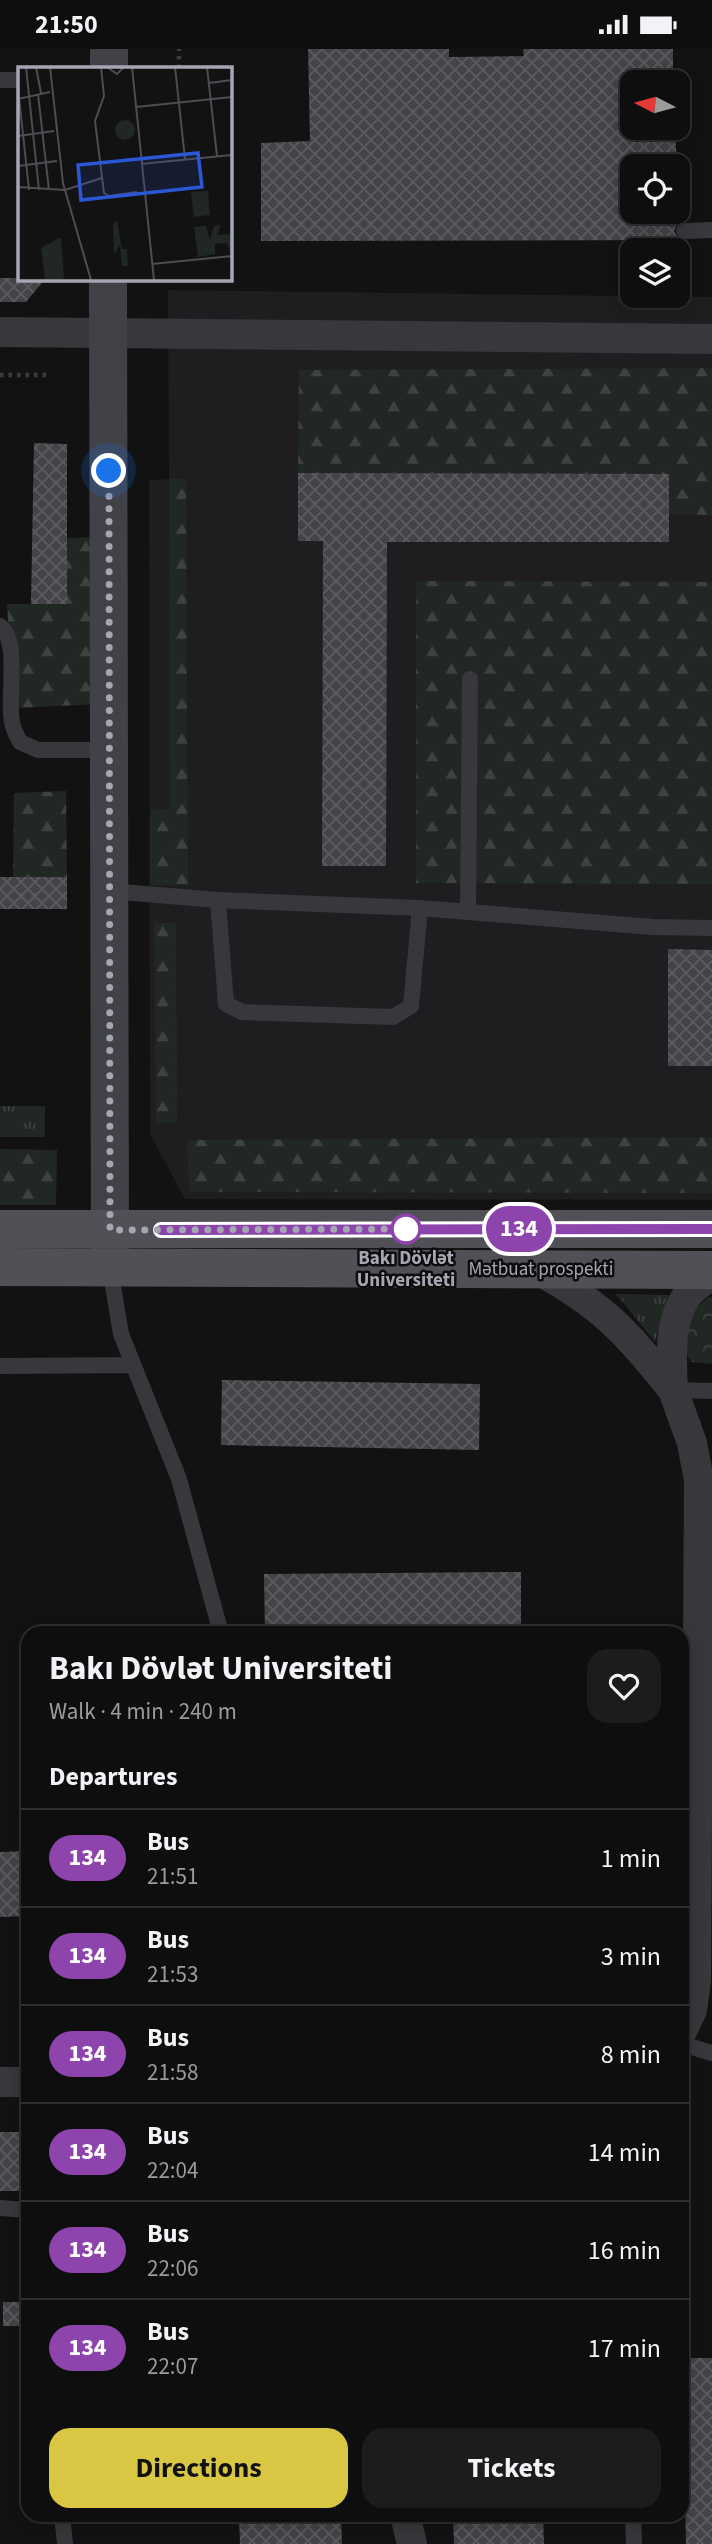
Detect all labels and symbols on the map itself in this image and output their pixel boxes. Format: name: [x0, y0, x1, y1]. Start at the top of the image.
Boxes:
inset map: [18, 67, 231, 280]
north arrow: [620, 70, 690, 140]
your location: [91, 453, 126, 488]
line badge: 134: [479, 1206, 559, 1252]
marker: Bakı Dövlət Universiteti: [391, 1214, 421, 1244]
place label: Bakı Dövlət Universiteti: [357, 1245, 455, 1294]
street label: Mətbuat prospekti: [469, 1256, 613, 1283]

